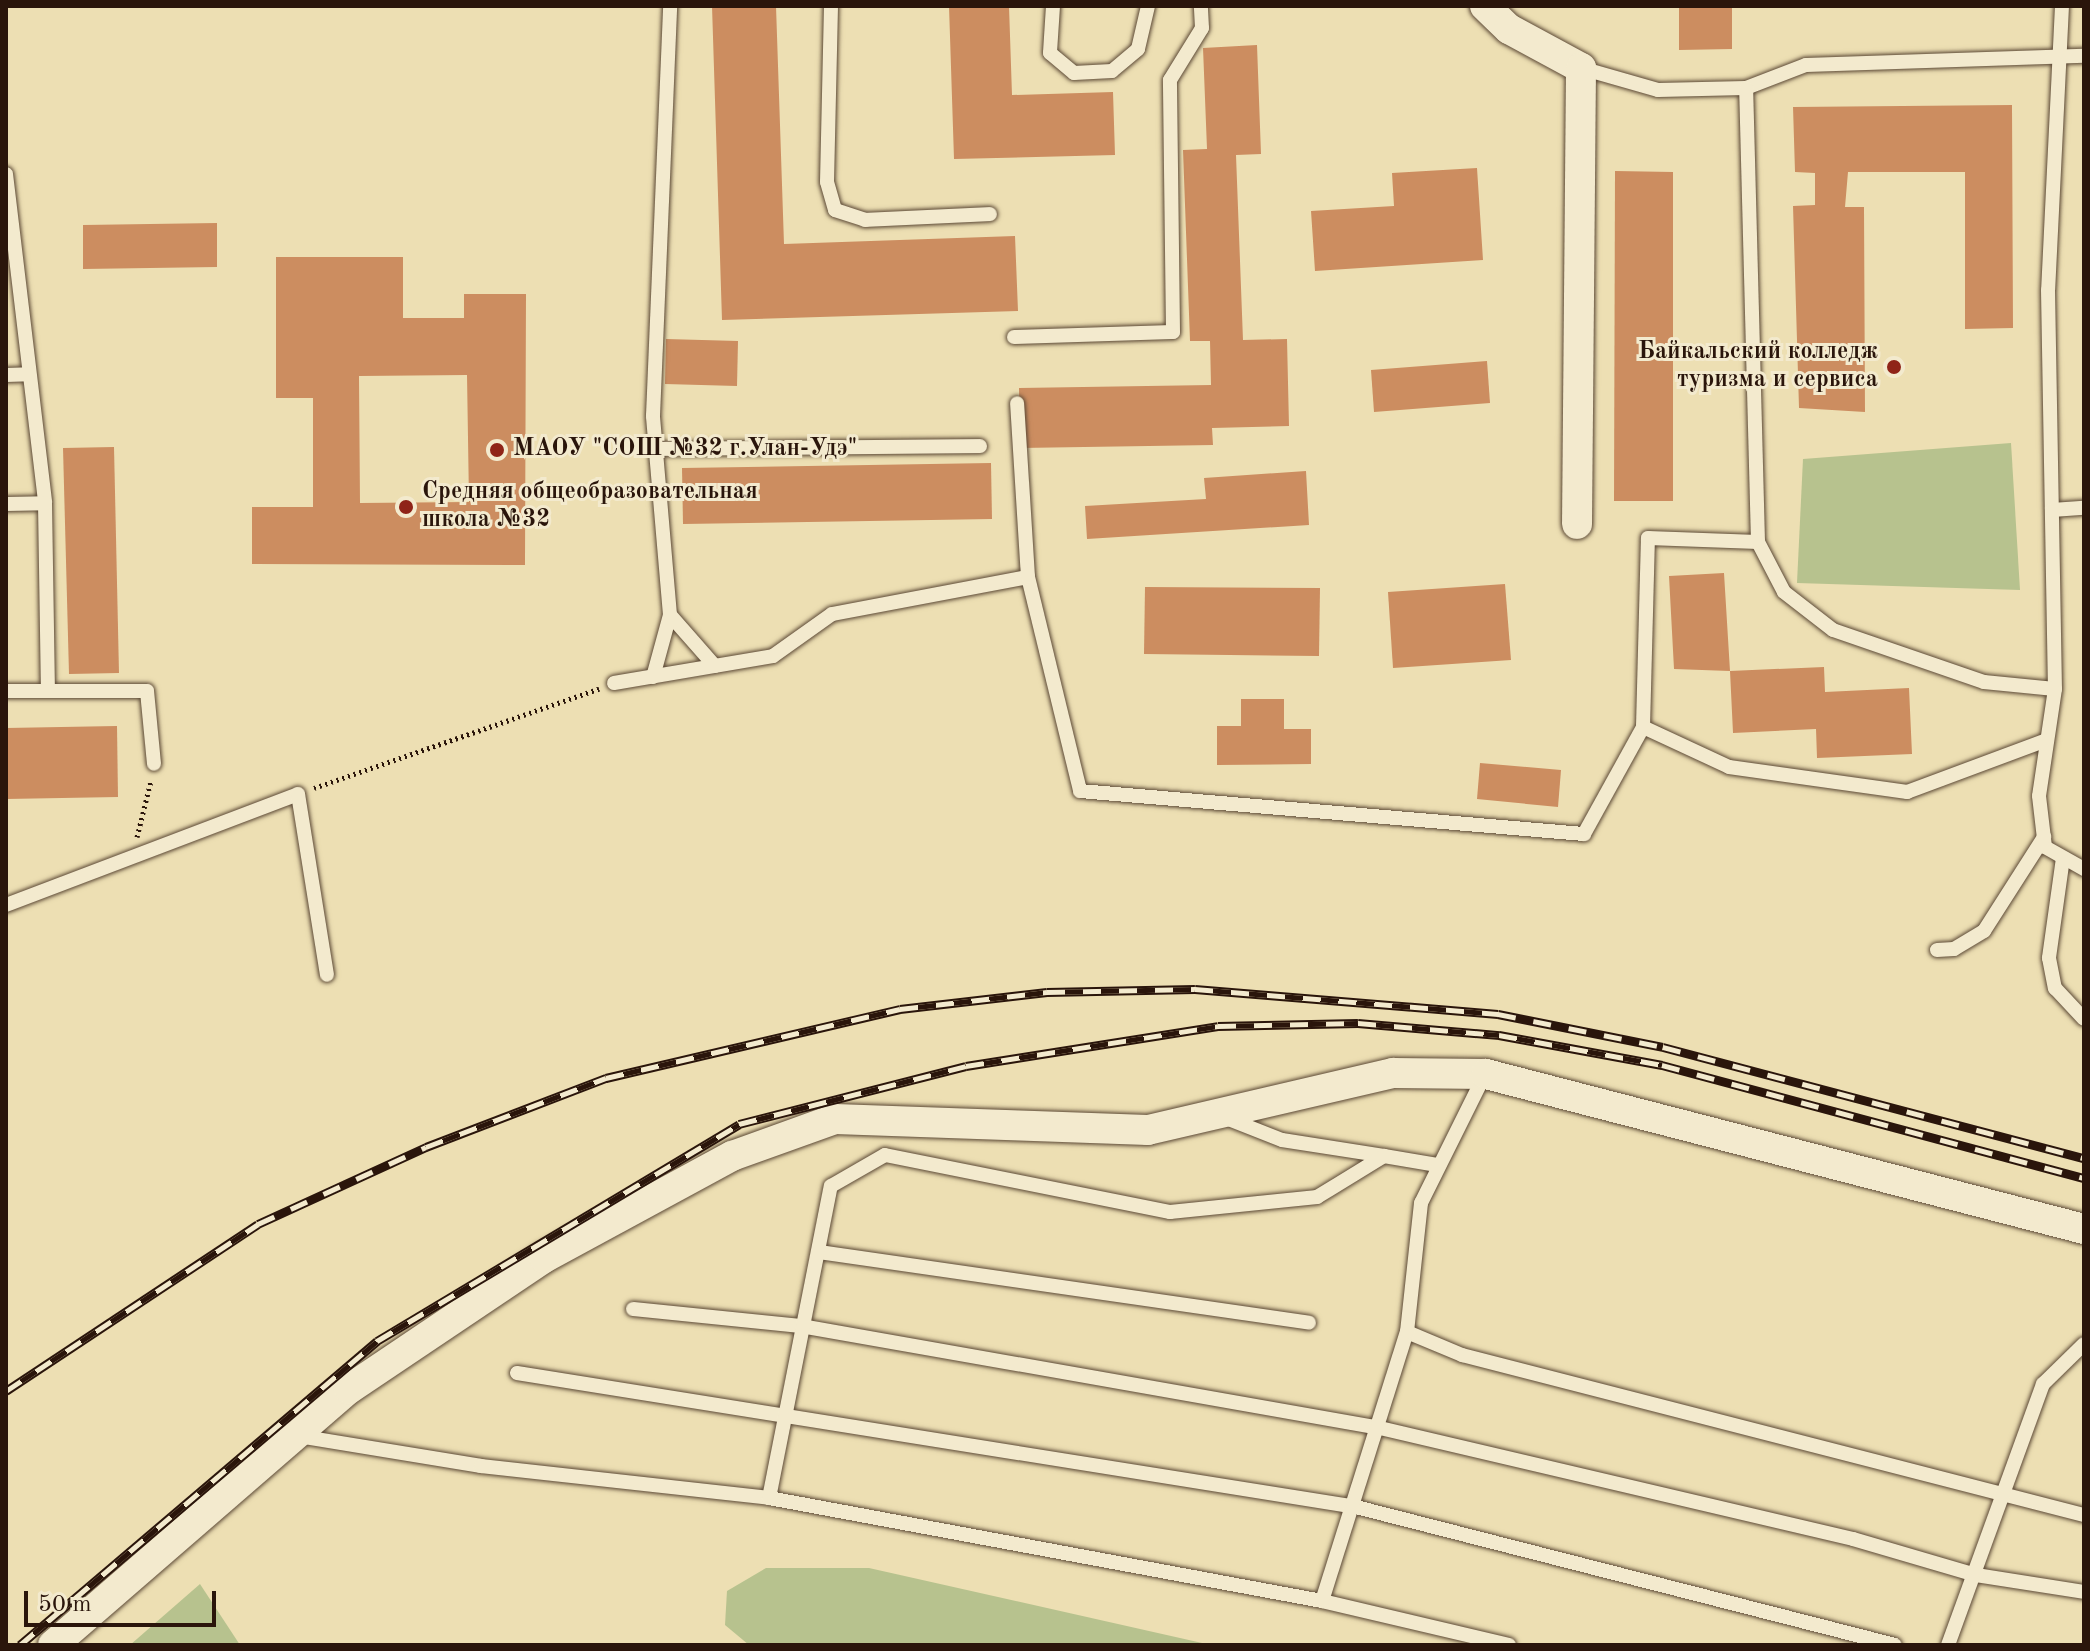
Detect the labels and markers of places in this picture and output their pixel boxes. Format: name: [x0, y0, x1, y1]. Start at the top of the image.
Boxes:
place label: Байкальский колледж туризма и сервиса: [1638, 339, 1878, 395]
marker: Байкальский колледж туризма и сервиса: [1885, 358, 1903, 376]
place label: МАОУ "СОШ №32 г.Улан-Удэ": [513, 436, 857, 464]
marker: МАОУ "СОШ №32 г.Улан-Удэ": [488, 441, 506, 459]
place label: Средняя общеобразовательная школа №32: [422, 479, 758, 535]
marker: Средняя общеобразовательная школа №32: [397, 498, 415, 516]

